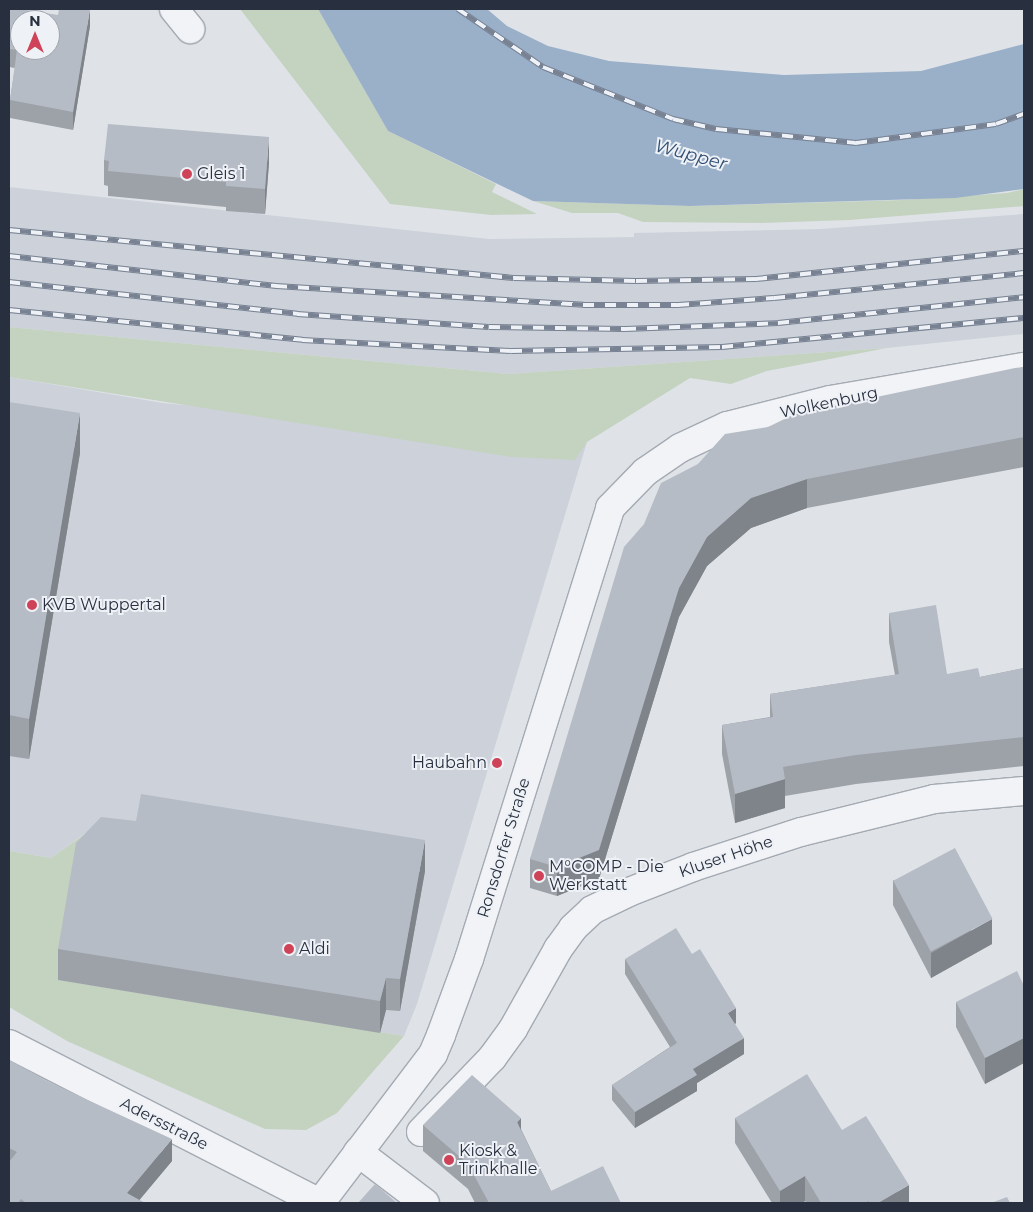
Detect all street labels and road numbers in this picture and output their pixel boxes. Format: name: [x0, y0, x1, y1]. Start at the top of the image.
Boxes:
street label: Wolkenburg: [778, 383, 880, 423]
street label: Ronsdorfer Straße: [474, 776, 534, 920]
street label: Kluser Höhe: [677, 832, 775, 882]
street label: Adersstraße: [117, 1094, 211, 1154]

